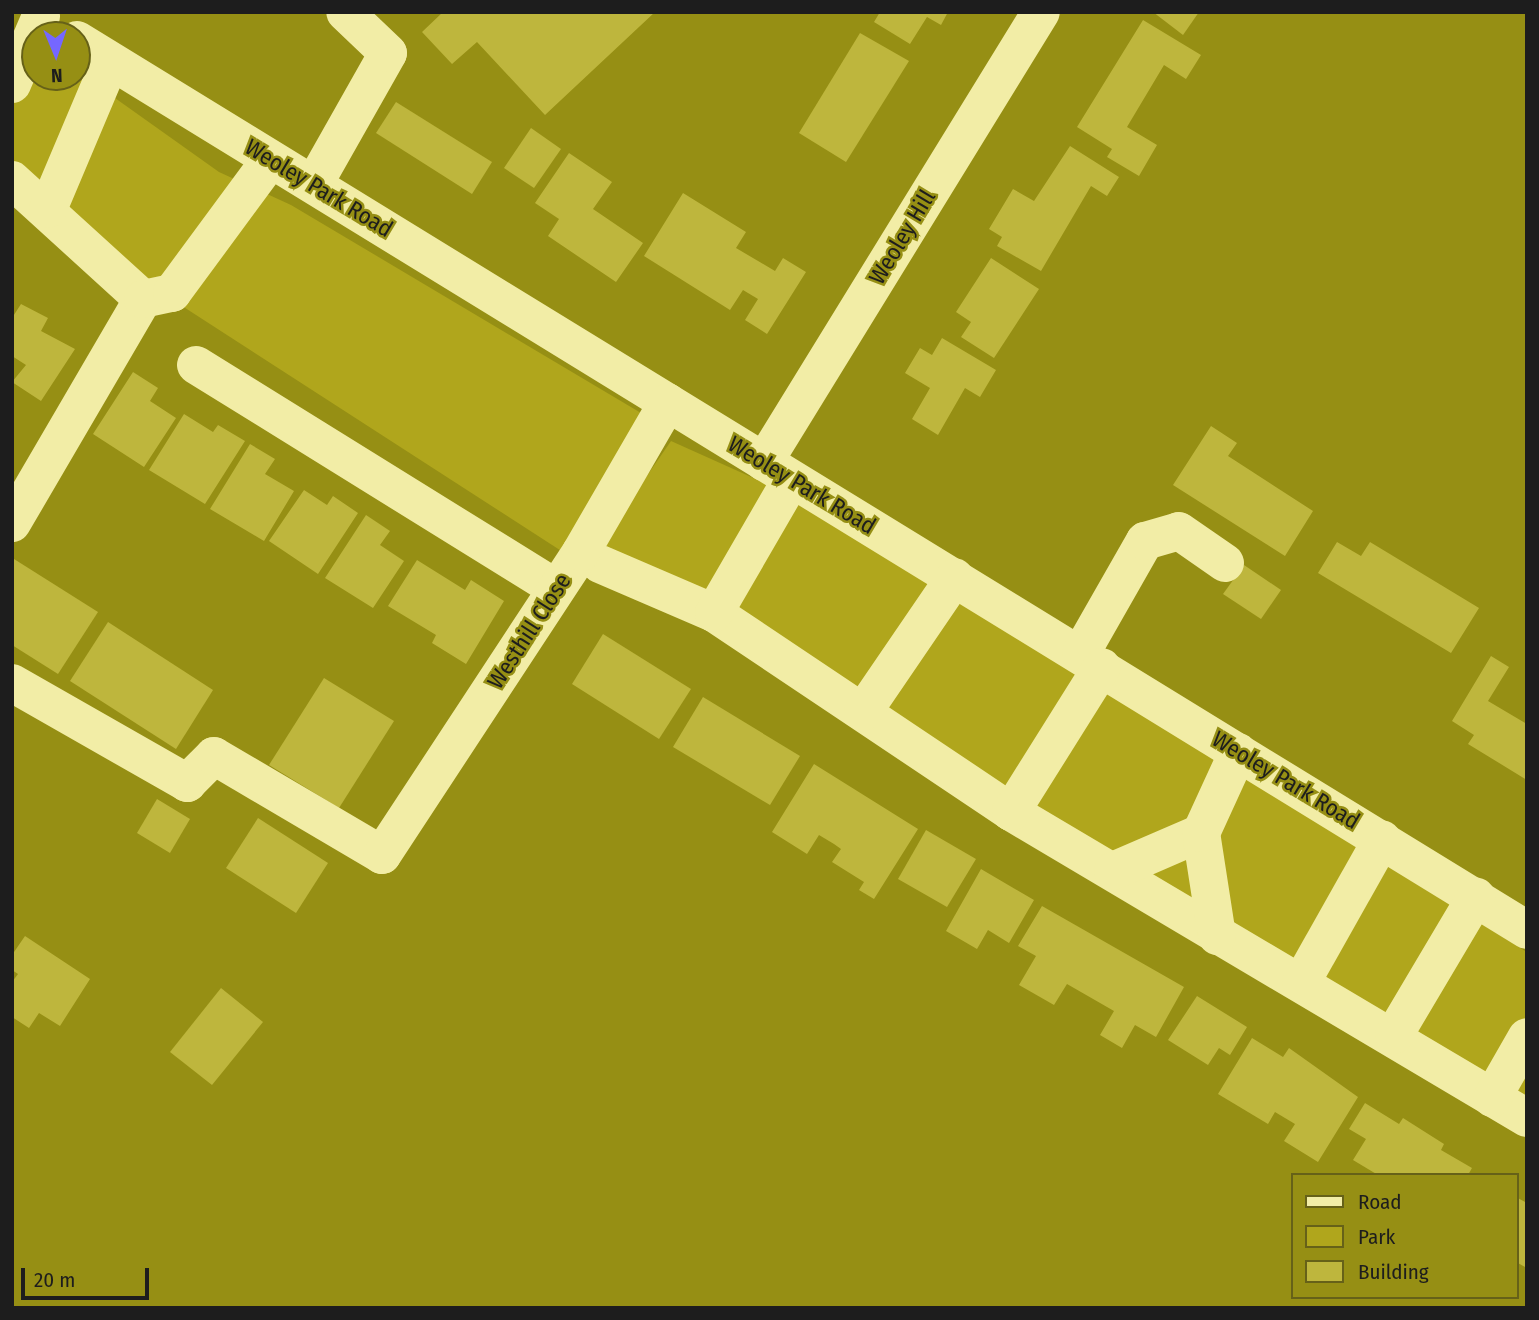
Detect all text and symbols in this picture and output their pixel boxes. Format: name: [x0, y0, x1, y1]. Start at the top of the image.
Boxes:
north arrow: [21, 21, 91, 91]
text: N: [51, 64, 63, 87]
street label: Weoley Park Road: [240, 133, 398, 243]
street label: Weoley Hill: [863, 185, 941, 289]
street label: Weoley Park Road: [723, 430, 881, 540]
street label: Westhill Close: [482, 568, 576, 694]
street label: Weoley Park Road: [1207, 725, 1365, 835]
legend: [1290, 1173, 1518, 1299]
text: Road: [1358, 1189, 1402, 1215]
text: Park: [1358, 1224, 1395, 1250]
scale bar: [24, 1254, 152, 1298]
text: Building: [1358, 1259, 1429, 1285]
text: 20 m: [34, 1267, 75, 1293]

